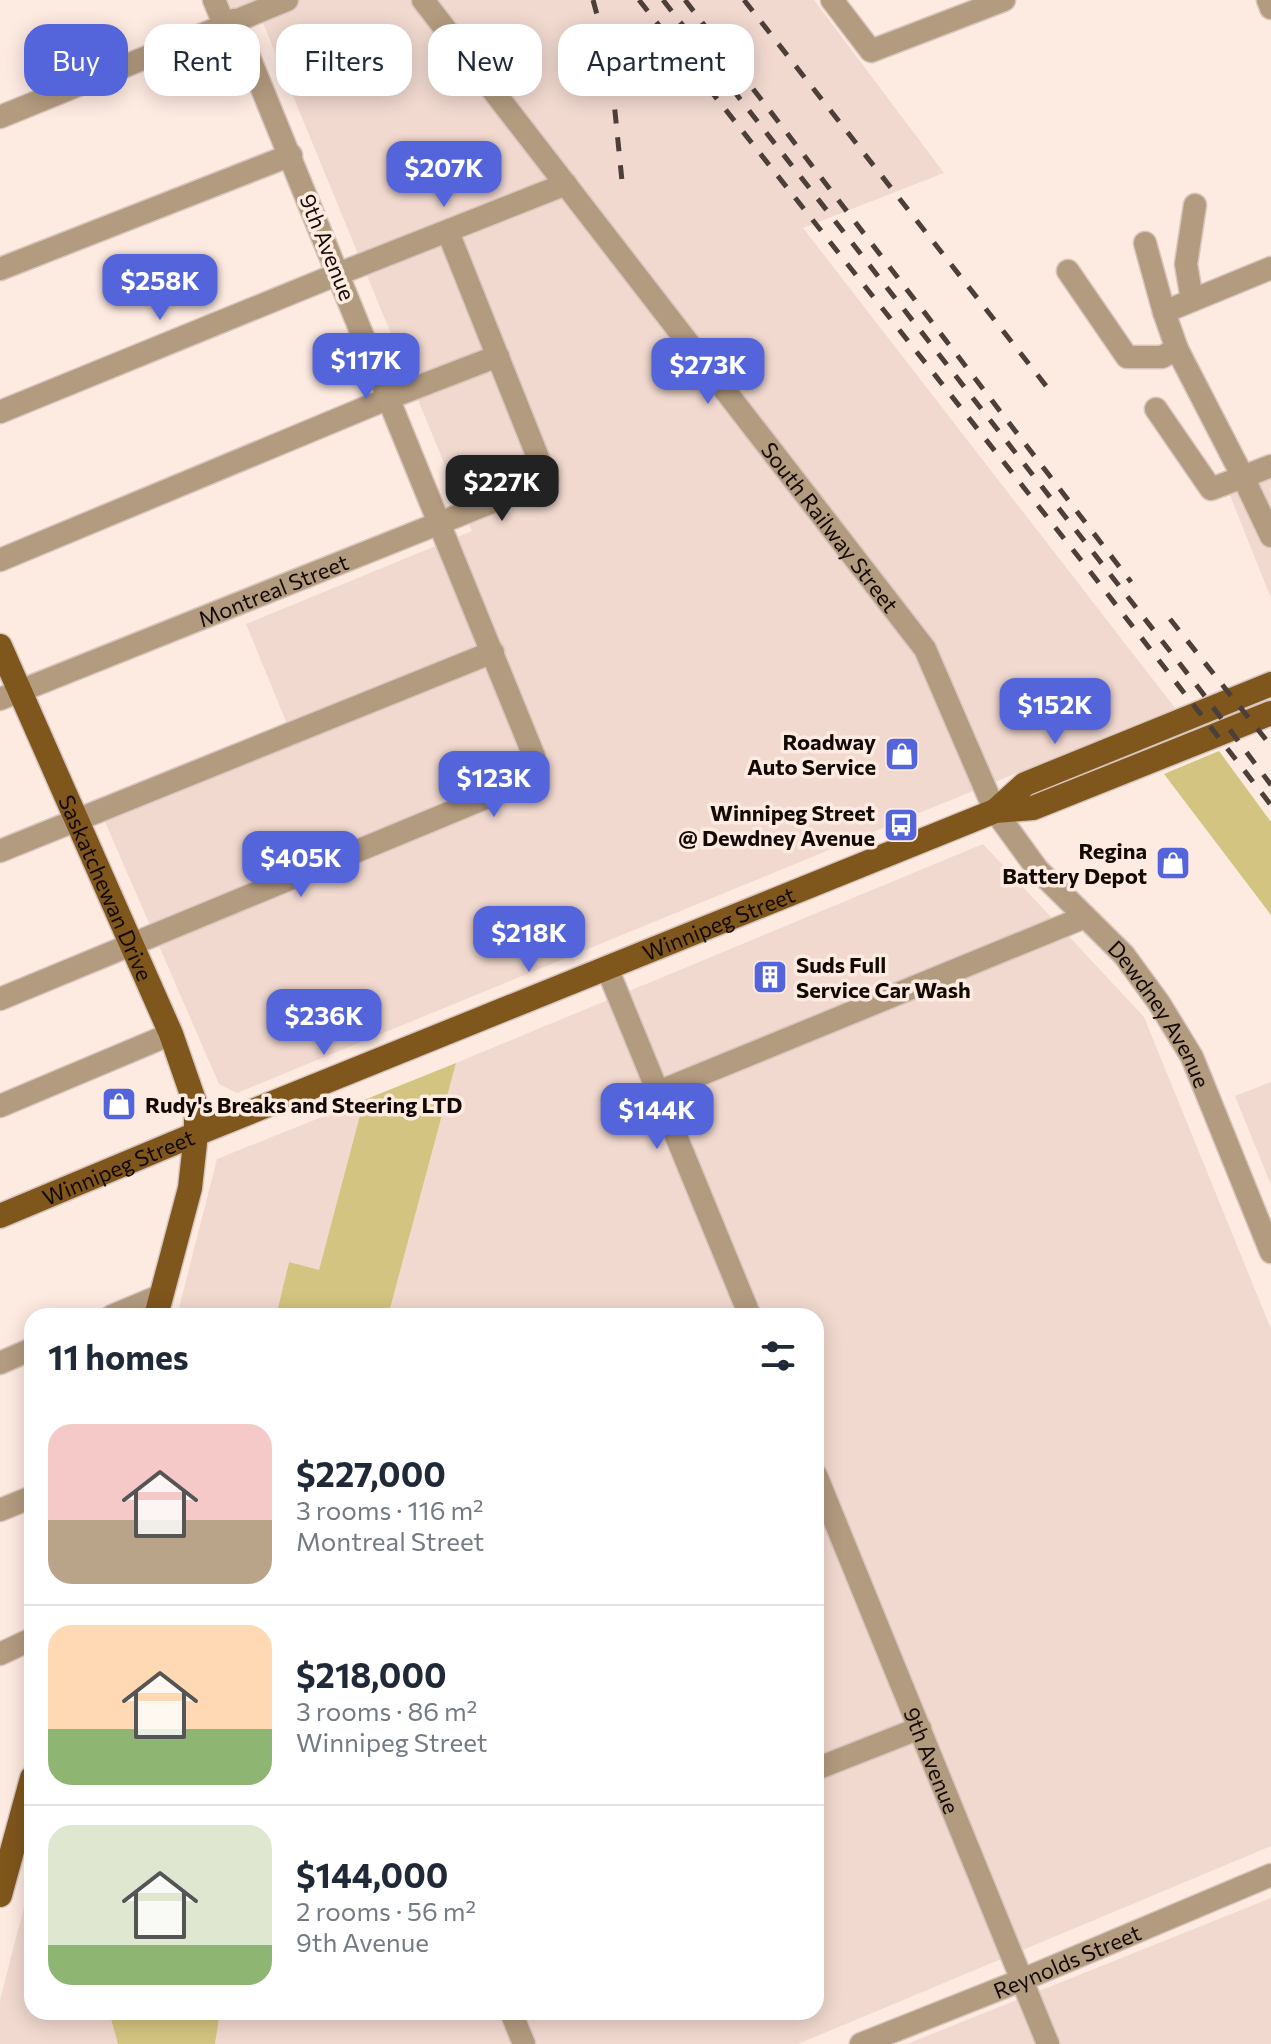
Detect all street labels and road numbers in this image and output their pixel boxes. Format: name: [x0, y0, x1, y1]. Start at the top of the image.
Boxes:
street label: 9th Avenue: [294, 190, 362, 304]
street label: South Railway Street: [756, 436, 905, 617]
street label: Montreal Street: [194, 548, 352, 632]
street label: Saskatchewan Drive: [54, 790, 159, 985]
street label: Winnipeg Street: [638, 880, 799, 966]
street label: Dewdney Avenue: [1103, 934, 1216, 1091]
street label: Winnipeg Street: [38, 1123, 198, 1210]
street label: 9th Avenue: [899, 1703, 966, 1817]
street label: Reynolds Street: [989, 1918, 1145, 2004]

